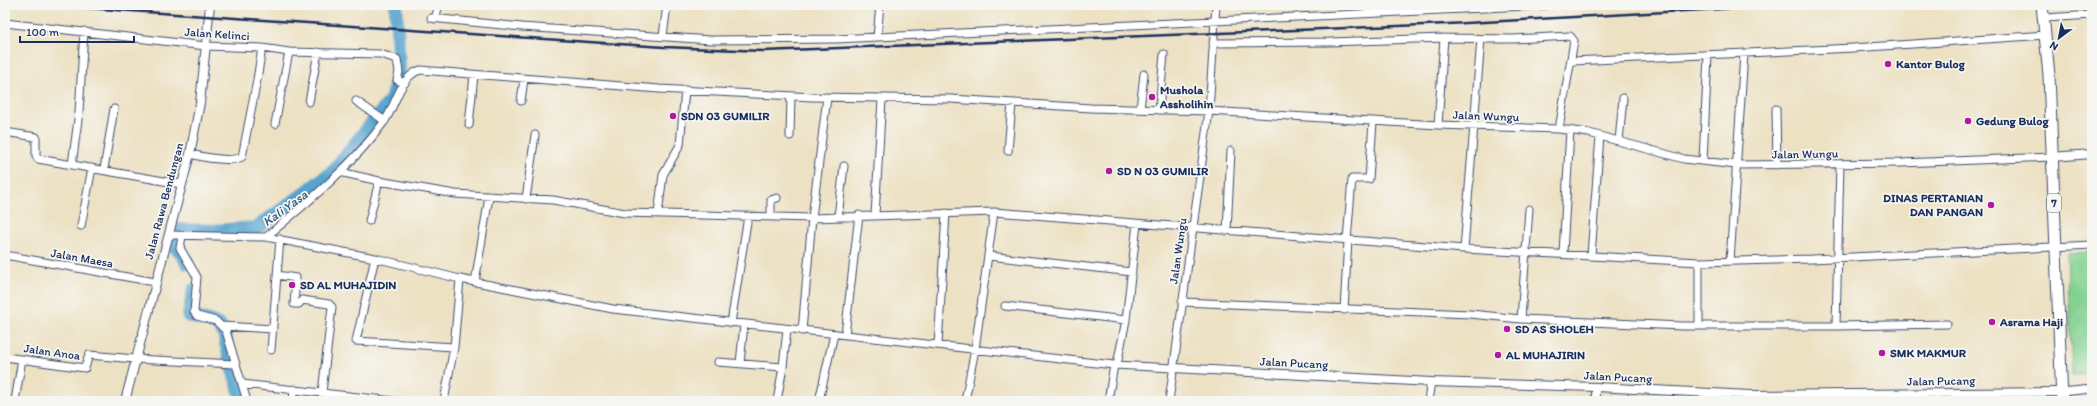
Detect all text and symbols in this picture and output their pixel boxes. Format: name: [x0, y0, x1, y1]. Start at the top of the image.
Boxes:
scale bar: [20, 18, 134, 44]
north arrow: [2039, 18, 2079, 58]
text: 100 m: [26, 25, 59, 39]
street label: Jalan Kelinci: [184, 25, 250, 43]
text: N: [2047, 39, 2061, 54]
place label: Kantor Bulog: [1896, 57, 1966, 72]
marker: Kantor Bulog: [1883, 59, 1893, 69]
place label: Mushola Assholihin: [1159, 83, 1214, 111]
marker: Mushola Assholihin: [1147, 92, 1157, 102]
street label: Jalan Wungu: [1452, 108, 1520, 124]
place label: SDN 03 GUMILIR: [681, 109, 770, 123]
marker: SDN 03 GUMILIR: [668, 111, 678, 121]
place label: Gedung Bulog: [1976, 114, 2049, 129]
marker: Gedung Bulog: [1963, 116, 1973, 126]
street label: Jalan Rawa Bendungan: [142, 141, 186, 261]
street label: Jalan Wungu: [1771, 146, 1839, 162]
place label: SD N 03 GUMILIR: [1117, 164, 1209, 178]
marker: SD N 03 GUMILIR: [1104, 166, 1114, 176]
water label: Kali Yasa: [260, 187, 311, 229]
place label: DINAS PERTANIAN DAN PANGAN: [1883, 191, 1983, 219]
road number: 7: [2047, 194, 2061, 212]
marker: DINAS PERTANIAN DAN PANGAN: [1986, 200, 1996, 210]
street label: Jalan Wungu: [1166, 217, 1190, 285]
street label: Jalan Maesa: [50, 246, 114, 270]
place label: SD AL MUHAJIDIN: [300, 278, 396, 292]
marker: SD AL MUHAJIDIN: [287, 280, 297, 290]
place label: Asrama Haji: [1999, 315, 2063, 330]
marker: Asrama Haji: [1987, 317, 1997, 327]
place label: SD AS SHOLEH: [1515, 322, 1594, 336]
marker: SD AS SHOLEH: [1502, 324, 1512, 334]
street label: Jalan Anoa: [23, 341, 82, 363]
place label: SMK MAKMUR: [1890, 346, 1967, 360]
place label: AL MUHAJIRIN: [1505, 348, 1585, 362]
marker: SMK MAKMUR: [1877, 348, 1887, 358]
marker: AL MUHAJIRIN: [1493, 350, 1503, 360]
street label: Jalan Pucang: [1259, 354, 1329, 372]
street label: Jalan Pucang: [1583, 368, 1653, 386]
street label: Jalan Pucang: [1907, 373, 1976, 389]

